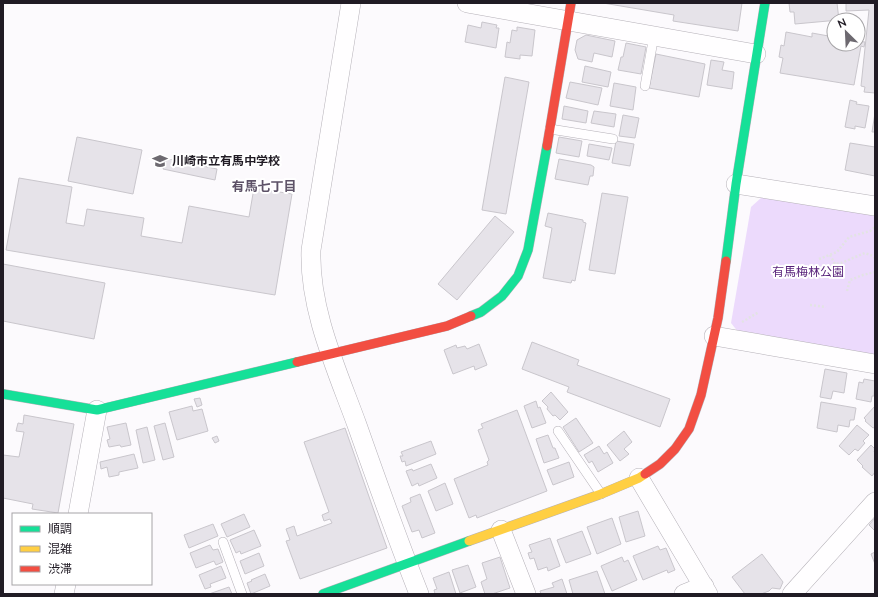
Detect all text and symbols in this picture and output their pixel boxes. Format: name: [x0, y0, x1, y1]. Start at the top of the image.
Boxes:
north arrow: [826, 12, 866, 52]
text: N: [835, 15, 849, 32]
school or university icon: 川崎市立有馬中学校: [151, 152, 169, 170]
place label: 川崎市立有馬中学校: [172, 153, 280, 169]
district label: 有馬七丁目: [231, 178, 297, 196]
park label: 有馬梅林公園: [772, 264, 844, 280]
legend: [12, 513, 152, 585]
text: 順調: [48, 521, 72, 537]
text: 混雑: [48, 541, 72, 557]
text: 渋滞: [48, 561, 72, 577]

